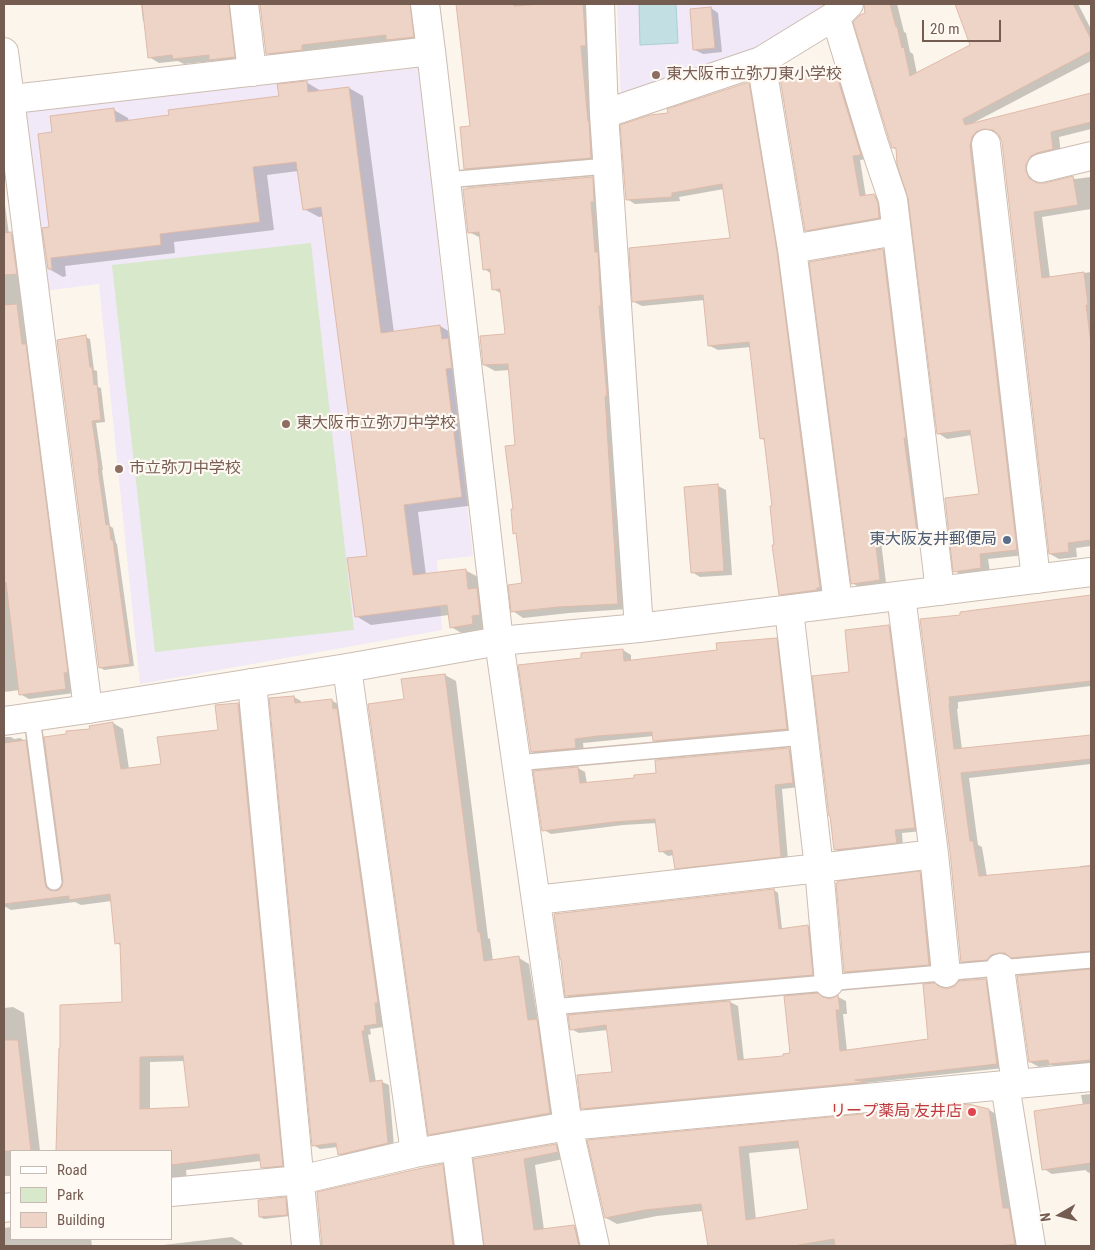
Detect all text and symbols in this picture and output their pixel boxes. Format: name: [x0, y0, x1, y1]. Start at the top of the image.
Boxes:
scale bar: [925, 10, 1004, 42]
text: 20 m: [930, 20, 960, 38]
place label: 東大阪市立弥刀東小学校: [666, 65, 842, 85]
marker: 東大阪市立弥刀東小学校: [650, 69, 662, 81]
place label: 東大阪市立弥刀中学校: [296, 414, 456, 434]
marker: 東大阪市立弥刀中学校: [280, 418, 292, 430]
place label: 市立弥刀中学校: [129, 459, 241, 479]
marker: 市立弥刀中学校: [113, 463, 125, 475]
place label: 東大阪友井郵便局: [869, 530, 997, 550]
marker: 東大阪友井郵便局: [1001, 534, 1013, 546]
place label: リープ薬局 友井店: [830, 1102, 962, 1122]
marker: リープ薬局 友井店: [966, 1106, 978, 1118]
legend: [10, 1150, 172, 1240]
text: Road: [57, 1161, 87, 1179]
text: Park: [57, 1186, 84, 1204]
north arrow: [1035, 1190, 1085, 1240]
text: Building: [57, 1211, 105, 1229]
text: N: [1037, 1212, 1054, 1222]

